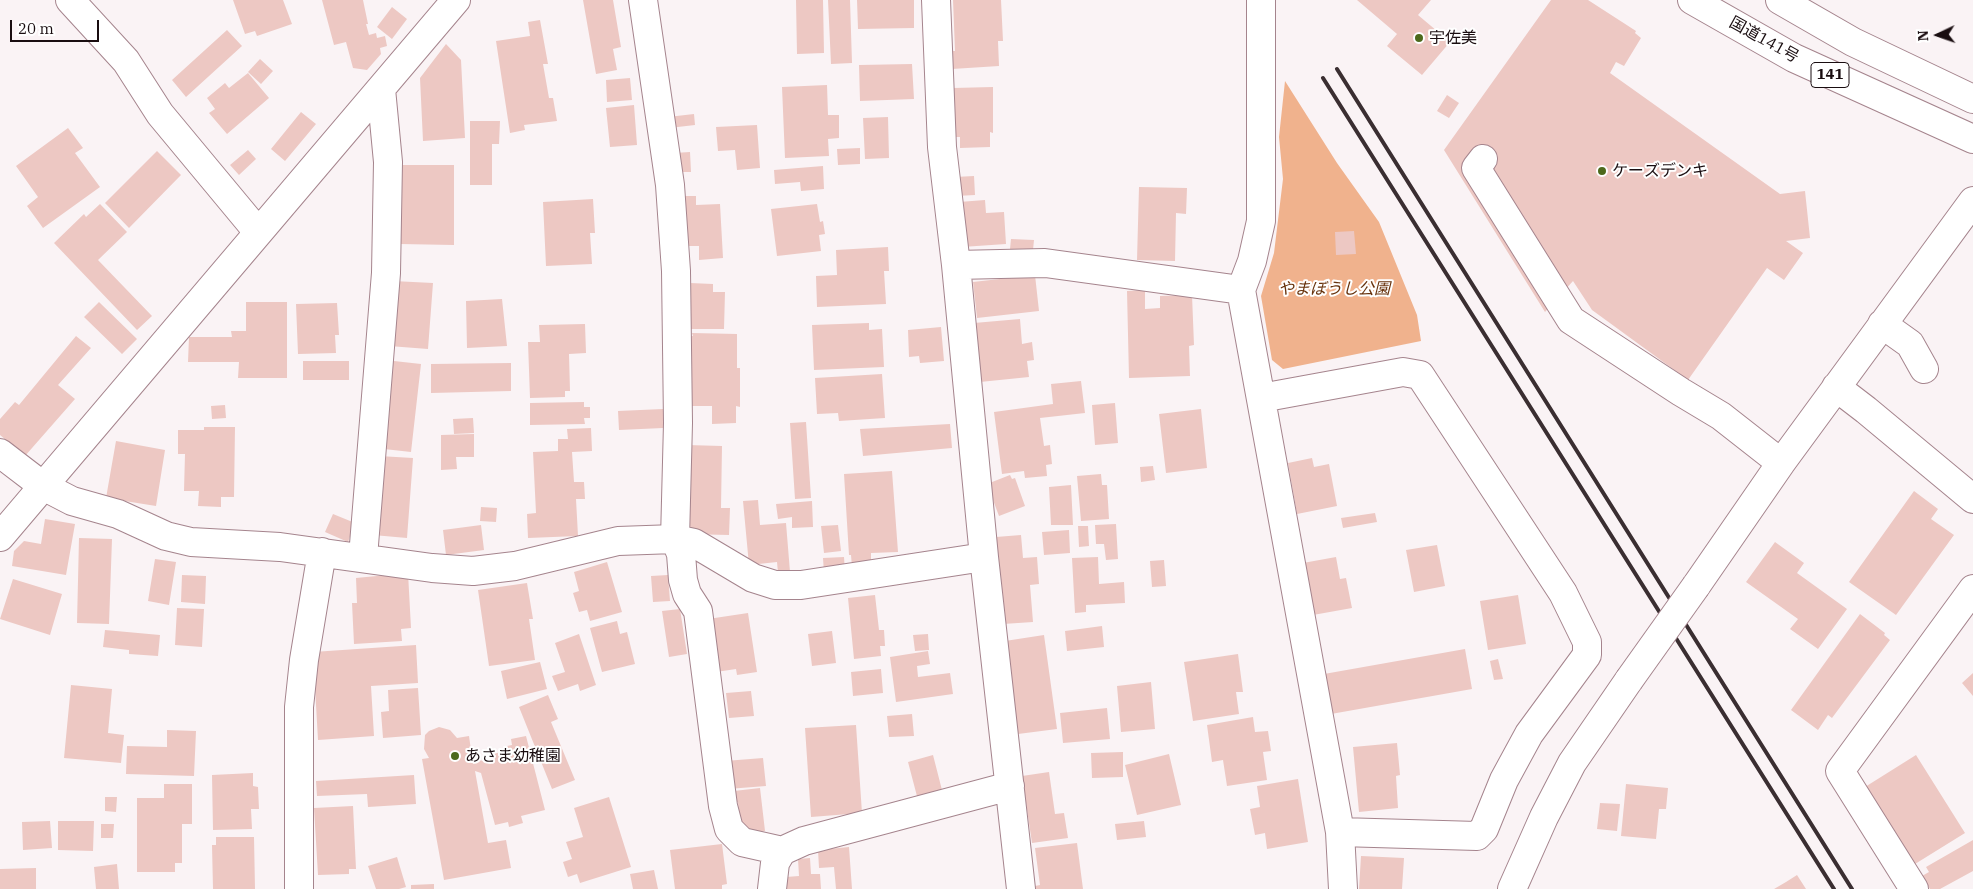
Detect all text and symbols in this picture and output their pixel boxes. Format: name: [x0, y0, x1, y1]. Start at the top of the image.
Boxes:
scale bar: [12, 10, 101, 42]
north arrow: [1913, 10, 1963, 60]
street label: 国道141号: [1726, 13, 1802, 67]
text: 20 m: [18, 19, 54, 38]
place label: 宇佐美: [1429, 28, 1477, 48]
text: N: [1914, 30, 1932, 42]
marker: 宇佐美: [1413, 32, 1425, 44]
road number: 141: [1811, 62, 1849, 88]
place label: ケーズデンキ: [1612, 161, 1708, 181]
marker: ケーズデンキ: [1596, 165, 1608, 177]
park label: やまぼうし公園: [1278, 279, 1390, 299]
place label: あさま幼稚園: [465, 746, 561, 766]
marker: あさま幼稚園: [449, 750, 461, 762]

